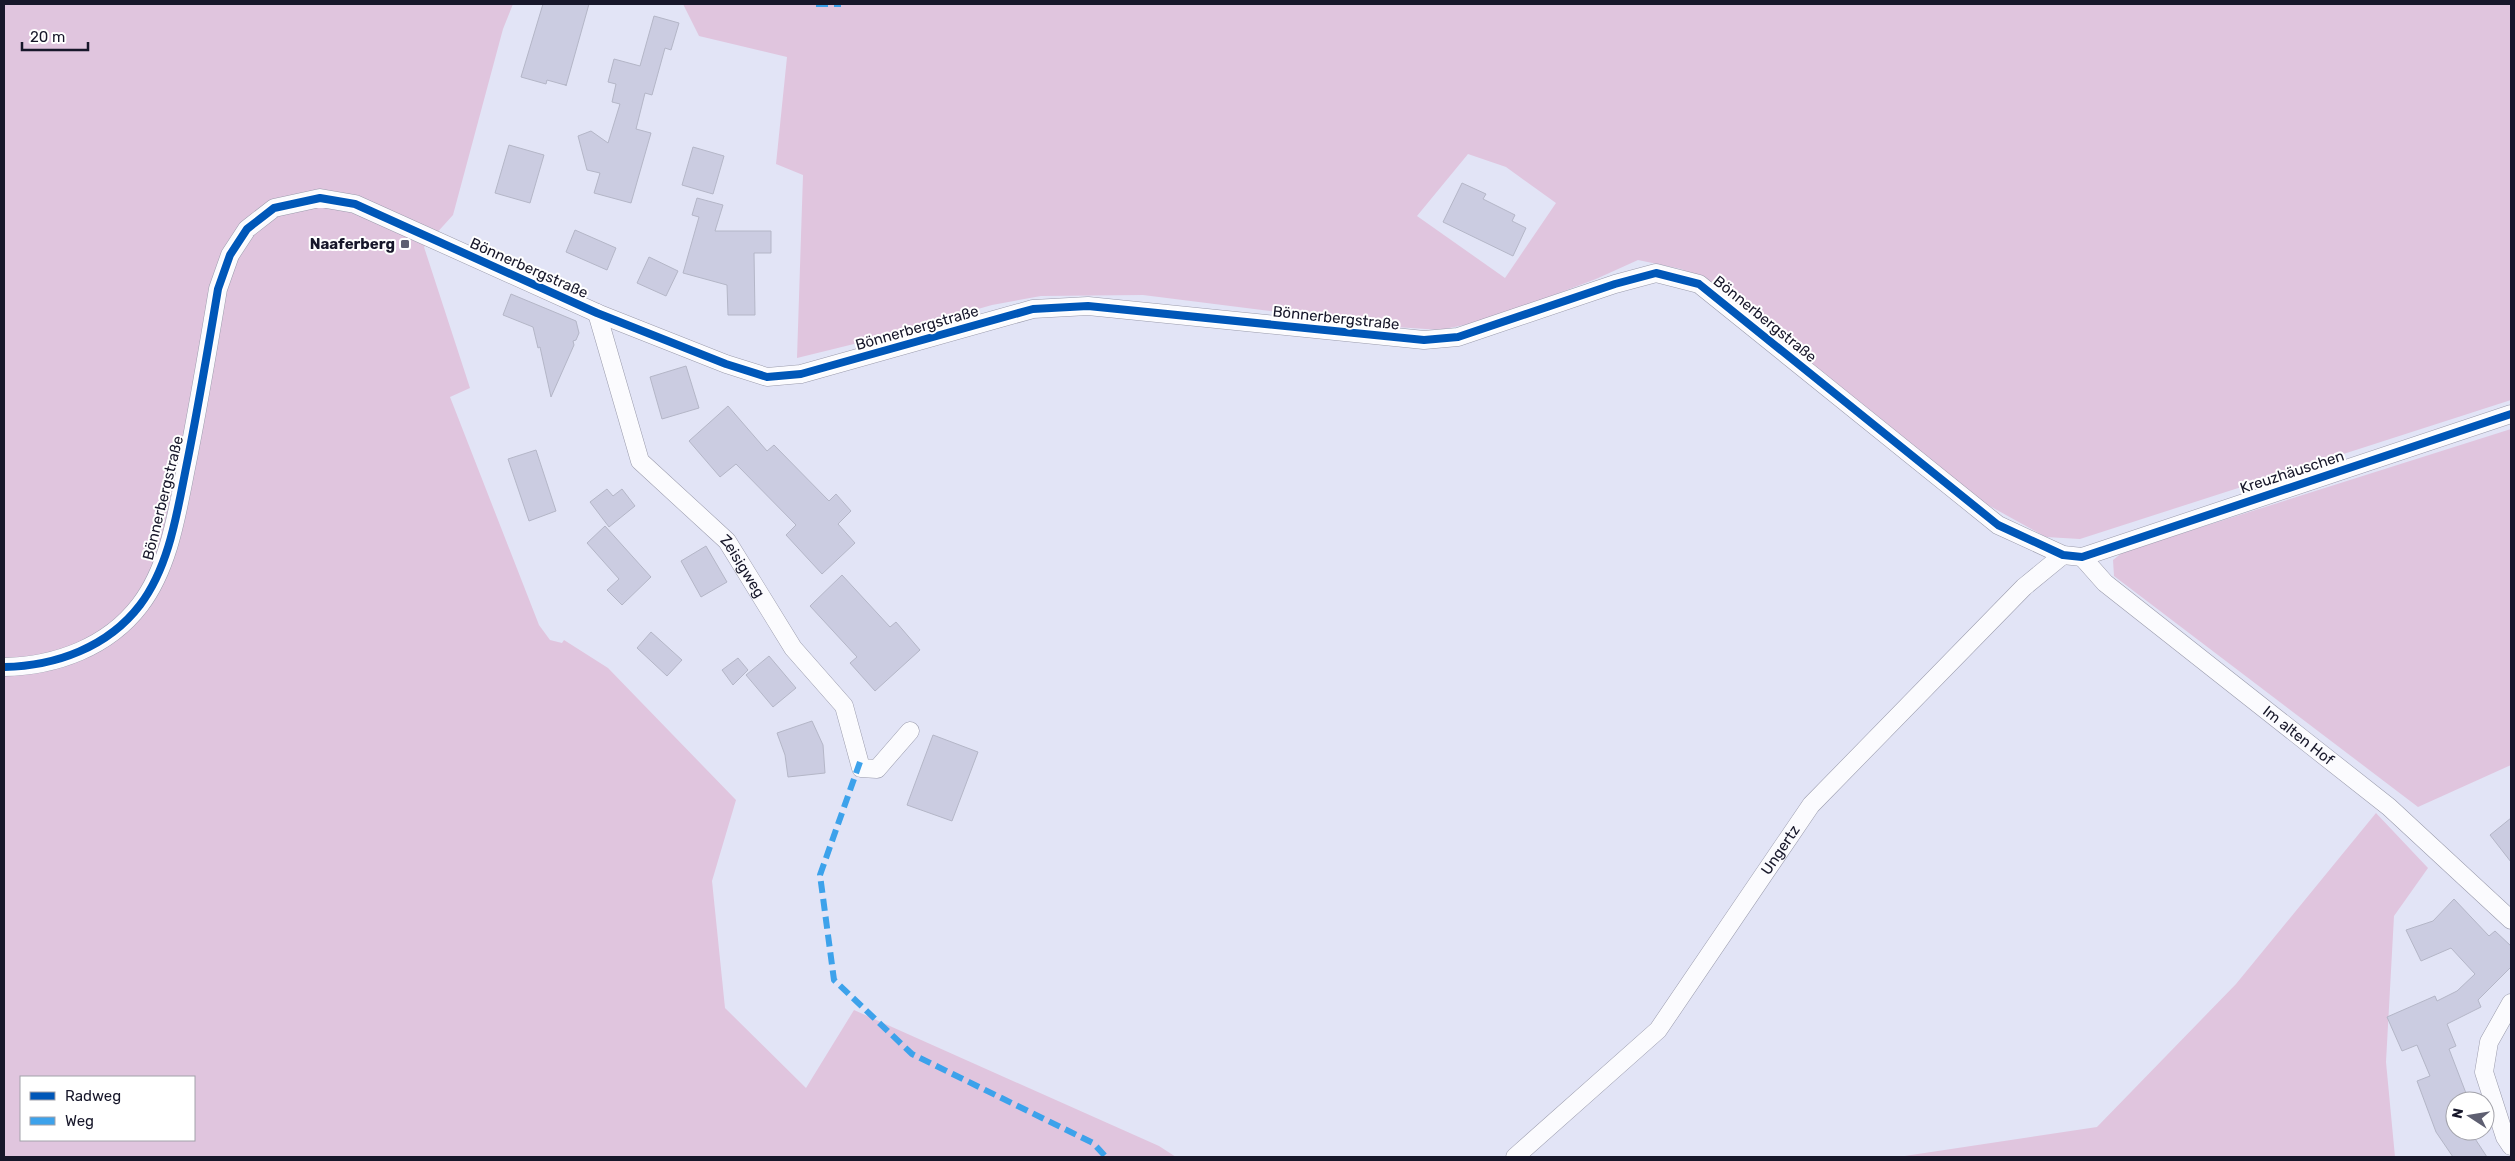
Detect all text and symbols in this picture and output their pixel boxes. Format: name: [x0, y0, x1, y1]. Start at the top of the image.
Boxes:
scale bar: [22, 20, 89, 52]
text: 20 m: [30, 28, 65, 46]
street label: Bönnerbergstraße: [467, 234, 591, 302]
place label: Naaferberg: [310, 235, 395, 253]
marker: Naaferberg: [399, 238, 411, 250]
street label: Bönnerbergstraße: [1710, 272, 1820, 366]
street label: Bönnerbergstraße: [853, 302, 981, 354]
street label: Bönnerbergstraße: [1272, 302, 1400, 334]
street label: Bönnerbergstraße: [139, 434, 187, 562]
street label: Kreuzhäuschen: [2238, 447, 2346, 497]
street label: Zeisigweg: [717, 531, 769, 601]
street label: Im alten Hof: [2259, 702, 2338, 769]
street label: Ungertz: [1757, 821, 1804, 878]
legend: [20, 1076, 195, 1141]
text: Radweg: [65, 1087, 121, 1105]
north arrow: [2445, 1091, 2495, 1141]
text: N: [2448, 1107, 2467, 1120]
text: Weg: [65, 1112, 94, 1130]

